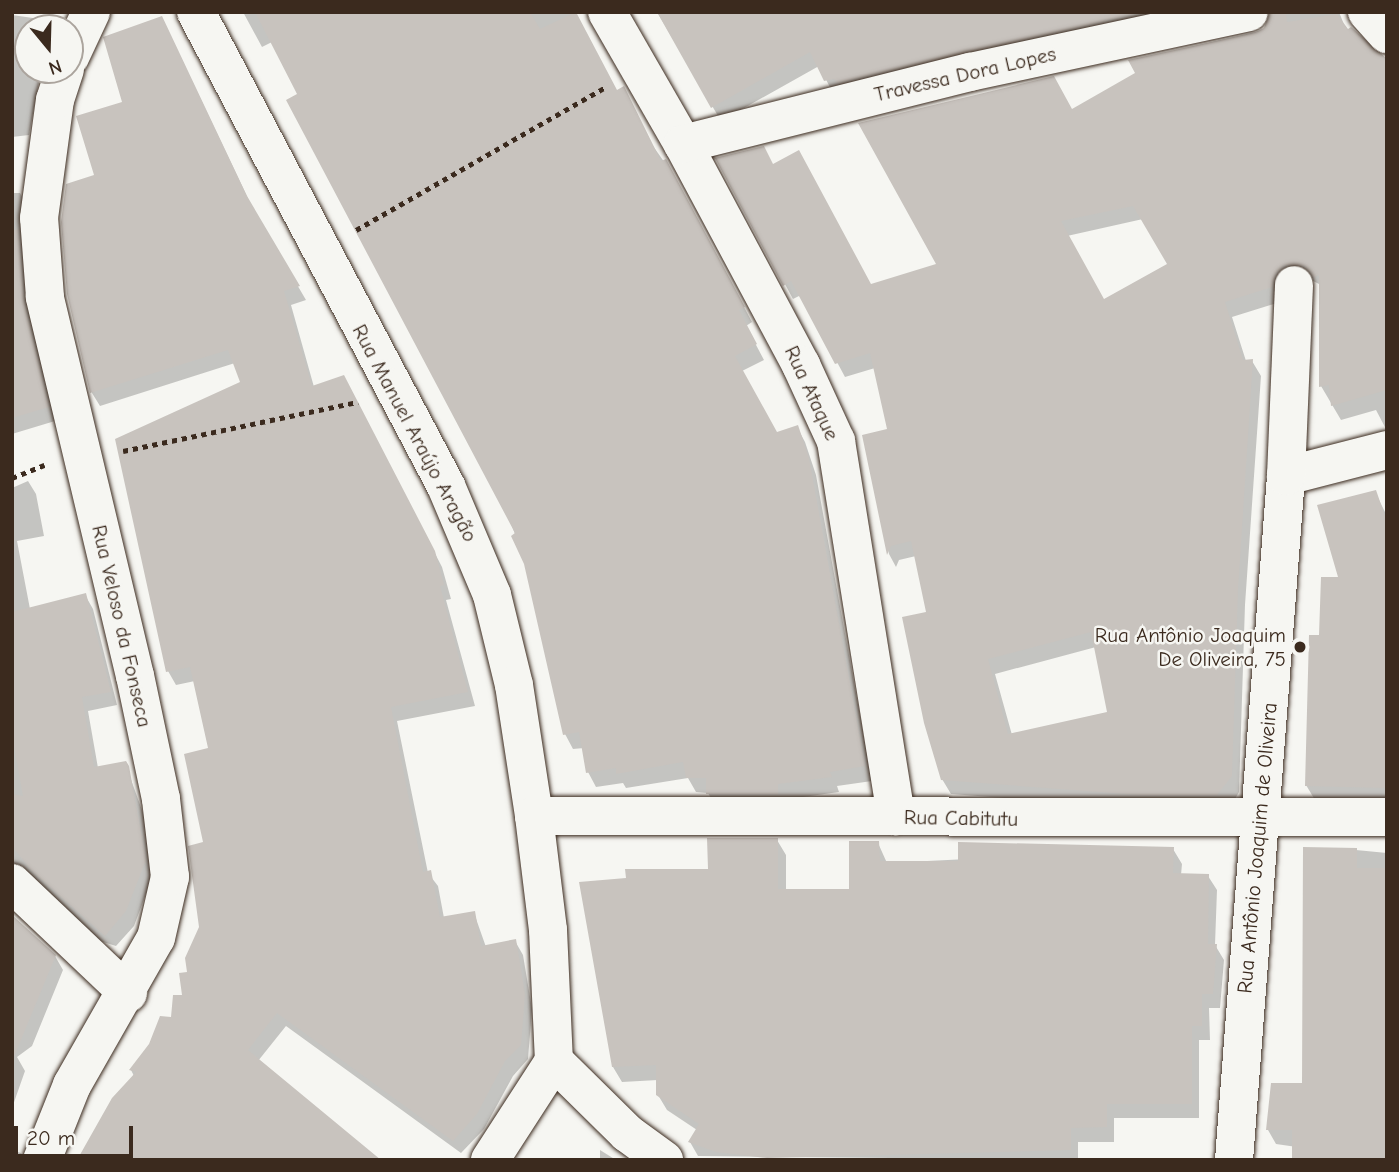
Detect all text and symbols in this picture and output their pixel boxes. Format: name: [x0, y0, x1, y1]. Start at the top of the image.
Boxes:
north arrow: [14, 14, 84, 84]
street label: Travessa Dora Lopes: [872, 41, 1058, 107]
text: N: [46, 55, 65, 79]
street label: Rua Manuel Araújo Aragão: [347, 320, 483, 546]
street label: Rua Ataque: [779, 342, 845, 444]
street label: Rua Veloso da Fonseca: [86, 522, 158, 730]
place label: Rua Antônio Joaquim De Oliveira, 75: [1095, 622, 1286, 672]
marker: Rua Antônio Joaquim De Oliveira, 75: [1292, 639, 1308, 655]
street label: Rua Antônio Joaquim de Oliveira: [1232, 701, 1282, 995]
street label: Rua Cabitutu: [904, 804, 1018, 832]
scale bar: [18, 1112, 136, 1156]
text: 20 m: [27, 1126, 75, 1150]

